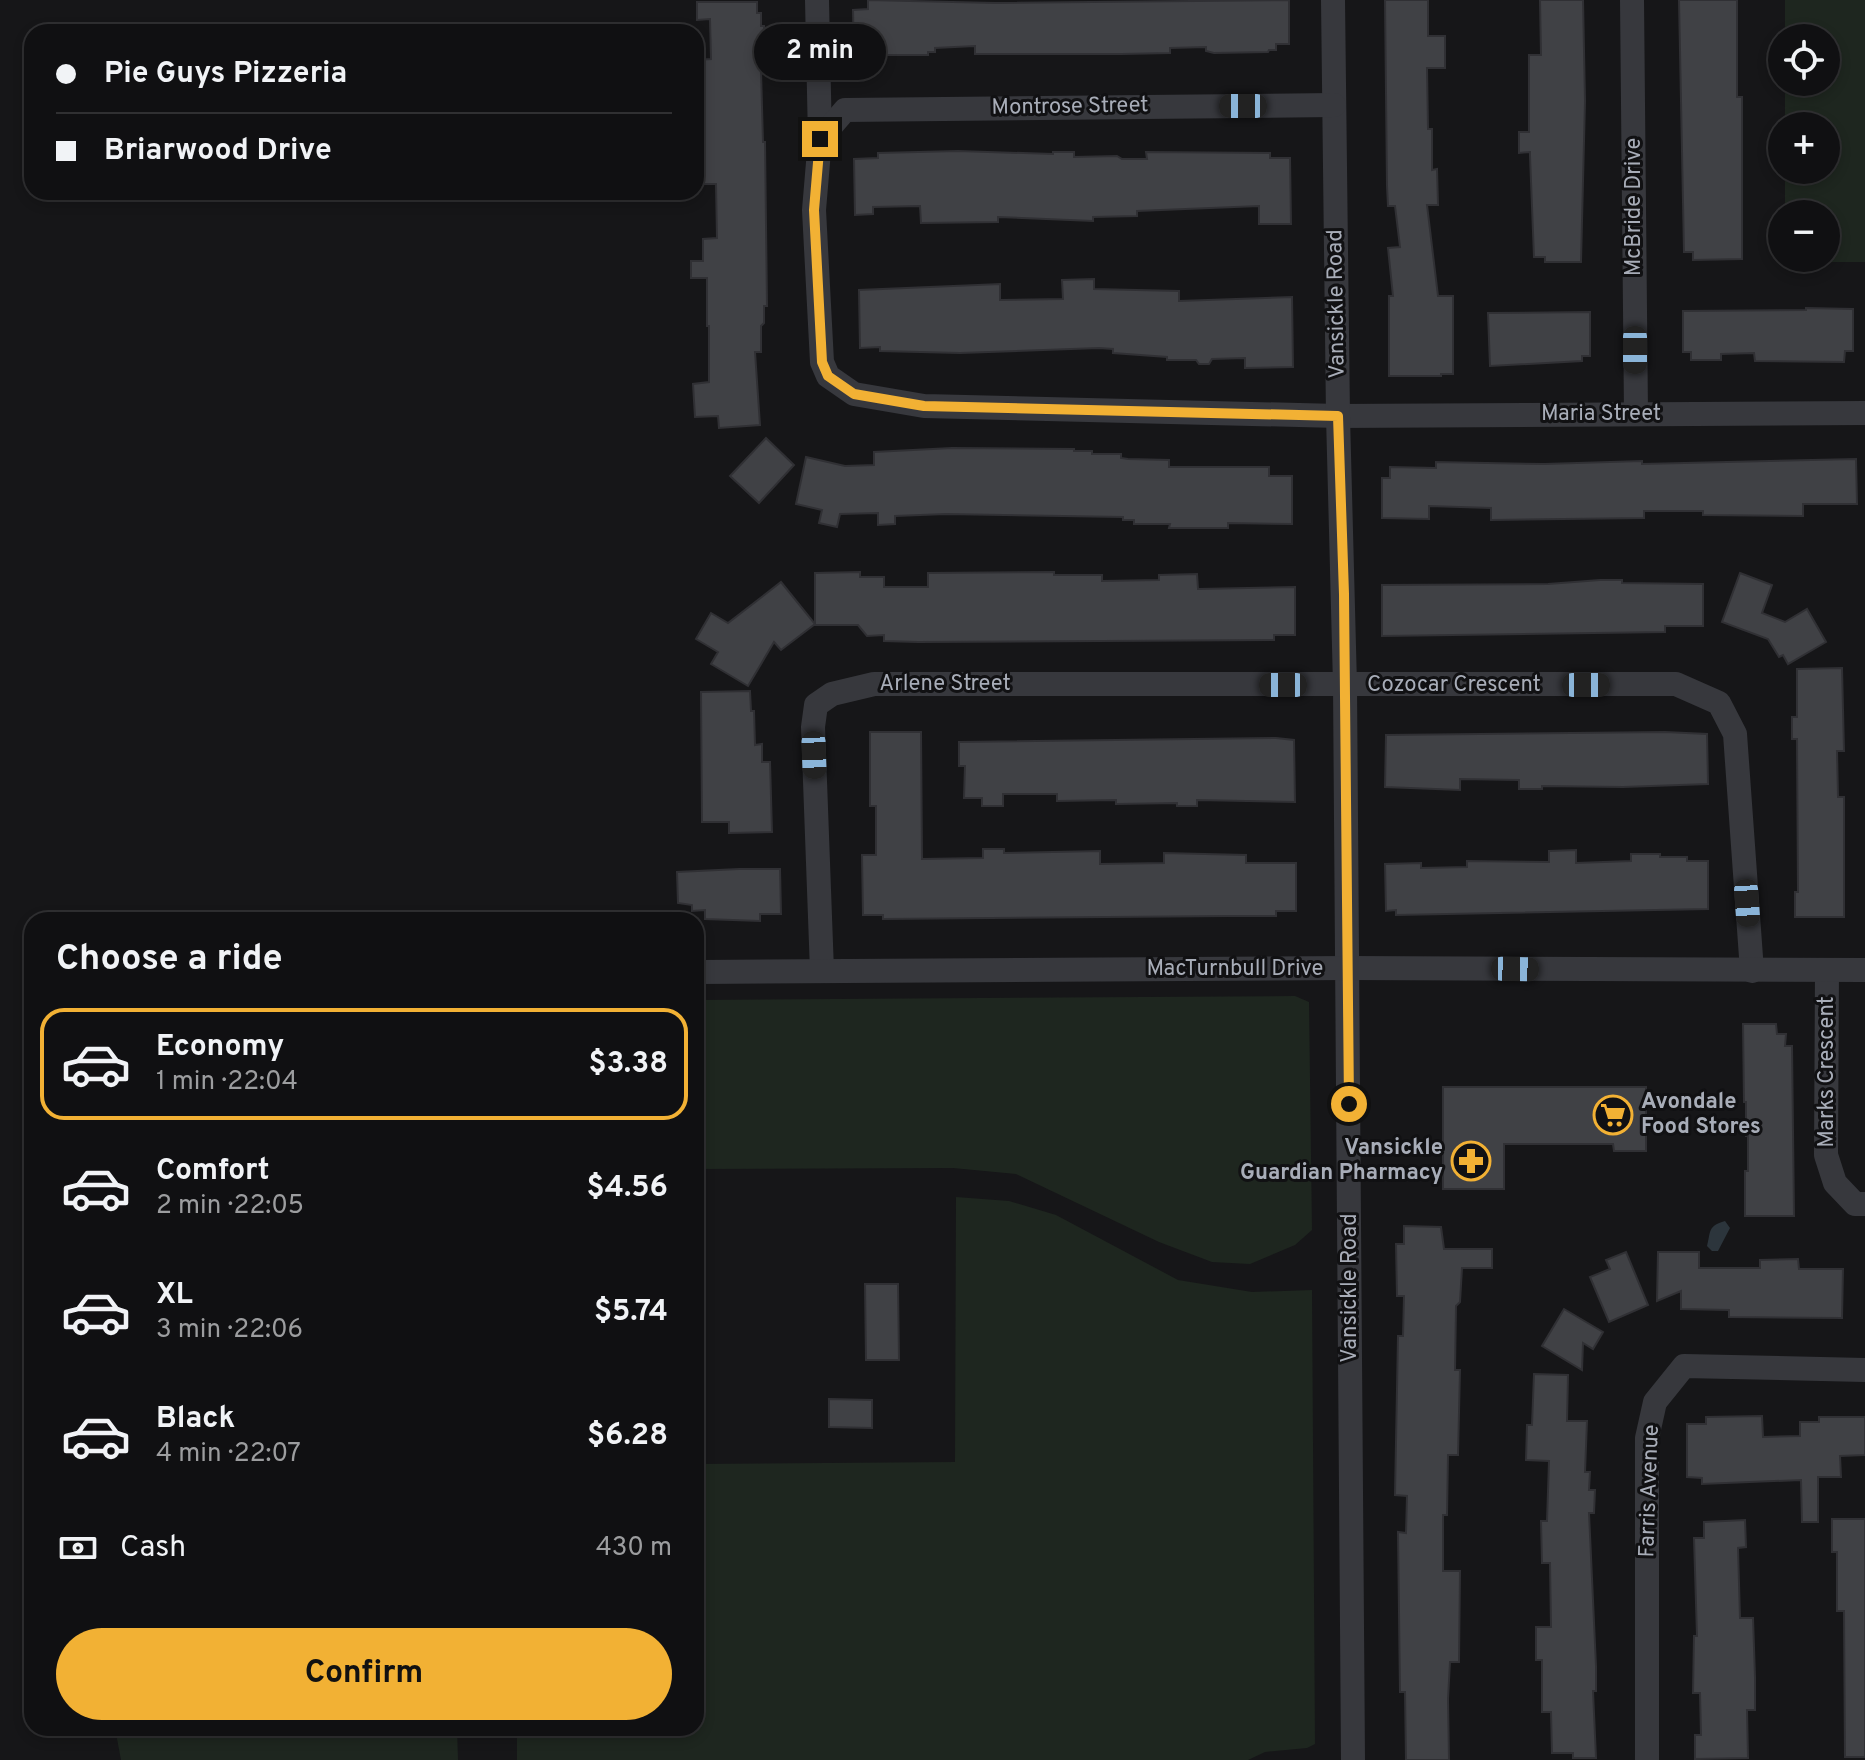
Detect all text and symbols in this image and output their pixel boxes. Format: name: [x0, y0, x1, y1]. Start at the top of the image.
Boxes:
callout: 2 min: [754, 23, 886, 79]
map controls: [1768, 24, 1840, 272]
button: locate: [1768, 24, 1840, 96]
text: 2 min: [786, 35, 854, 68]
text: Pie Guys Pizzeria: [104, 56, 347, 93]
street label: Montrose Street: [991, 92, 1149, 122]
car: [1219, 94, 1267, 118]
button: +: [1768, 112, 1840, 184]
route end: [802, 121, 838, 157]
text: Briarwood Drive: [104, 133, 332, 170]
street label: McBride Drive: [1621, 138, 1648, 276]
button: −: [1768, 200, 1840, 272]
street label: Vansickle Road: [1322, 229, 1352, 379]
car: [1623, 326, 1647, 374]
street label: Maria Street: [1541, 401, 1661, 428]
street label: Arlene Street: [879, 671, 1011, 698]
street label: Cozocar Crescent: [1367, 672, 1541, 699]
car: [1259, 673, 1307, 697]
car: [1562, 673, 1610, 697]
car: [801, 731, 827, 779]
car: [1733, 878, 1761, 928]
text: Choose a ride: [56, 937, 282, 983]
street label: MacTurnbull Drive: [1147, 956, 1323, 983]
car: [1491, 957, 1539, 981]
street label: Marks Crescent: [1814, 996, 1841, 1148]
icon: car: [60, 1028, 132, 1100]
text: Economy: [156, 1029, 284, 1066]
text: $3.38: [588, 1046, 668, 1083]
text: 1 min · 22:04: [156, 1066, 298, 1099]
route start: [1331, 1086, 1367, 1122]
place label: Avondale Food Stores: [1641, 1089, 1761, 1141]
supermarket icon: Avondale Food Stores: [1592, 1094, 1634, 1136]
place label: Vansickle Guardian Pharmacy: [1240, 1135, 1443, 1187]
pharmacy icon: Vansickle Guardian Pharmacy: [1450, 1140, 1492, 1182]
icon: car: [60, 1152, 132, 1224]
text: Comfort: [156, 1153, 269, 1190]
text: $4.56: [587, 1170, 668, 1207]
text: 2 min · 22:05: [156, 1190, 304, 1223]
street label: Vansickle Road: [1337, 1213, 1364, 1363]
icon: car: [60, 1276, 132, 1348]
text: XL: [156, 1277, 193, 1314]
text: $5.74: [594, 1294, 668, 1331]
text: 3 min · 22:06: [156, 1314, 303, 1347]
icon: car: [60, 1400, 132, 1472]
text: Black: [156, 1401, 235, 1438]
text: $6.28: [587, 1418, 668, 1455]
street label: Farris Avenue: [1634, 1424, 1666, 1558]
text: 4 min · 22:07: [156, 1438, 301, 1471]
icon: cash: [56, 1526, 100, 1570]
text: Cash: [120, 1530, 186, 1567]
text: 430 m: [596, 1532, 672, 1565]
button: Confirm: [56, 1628, 672, 1720]

